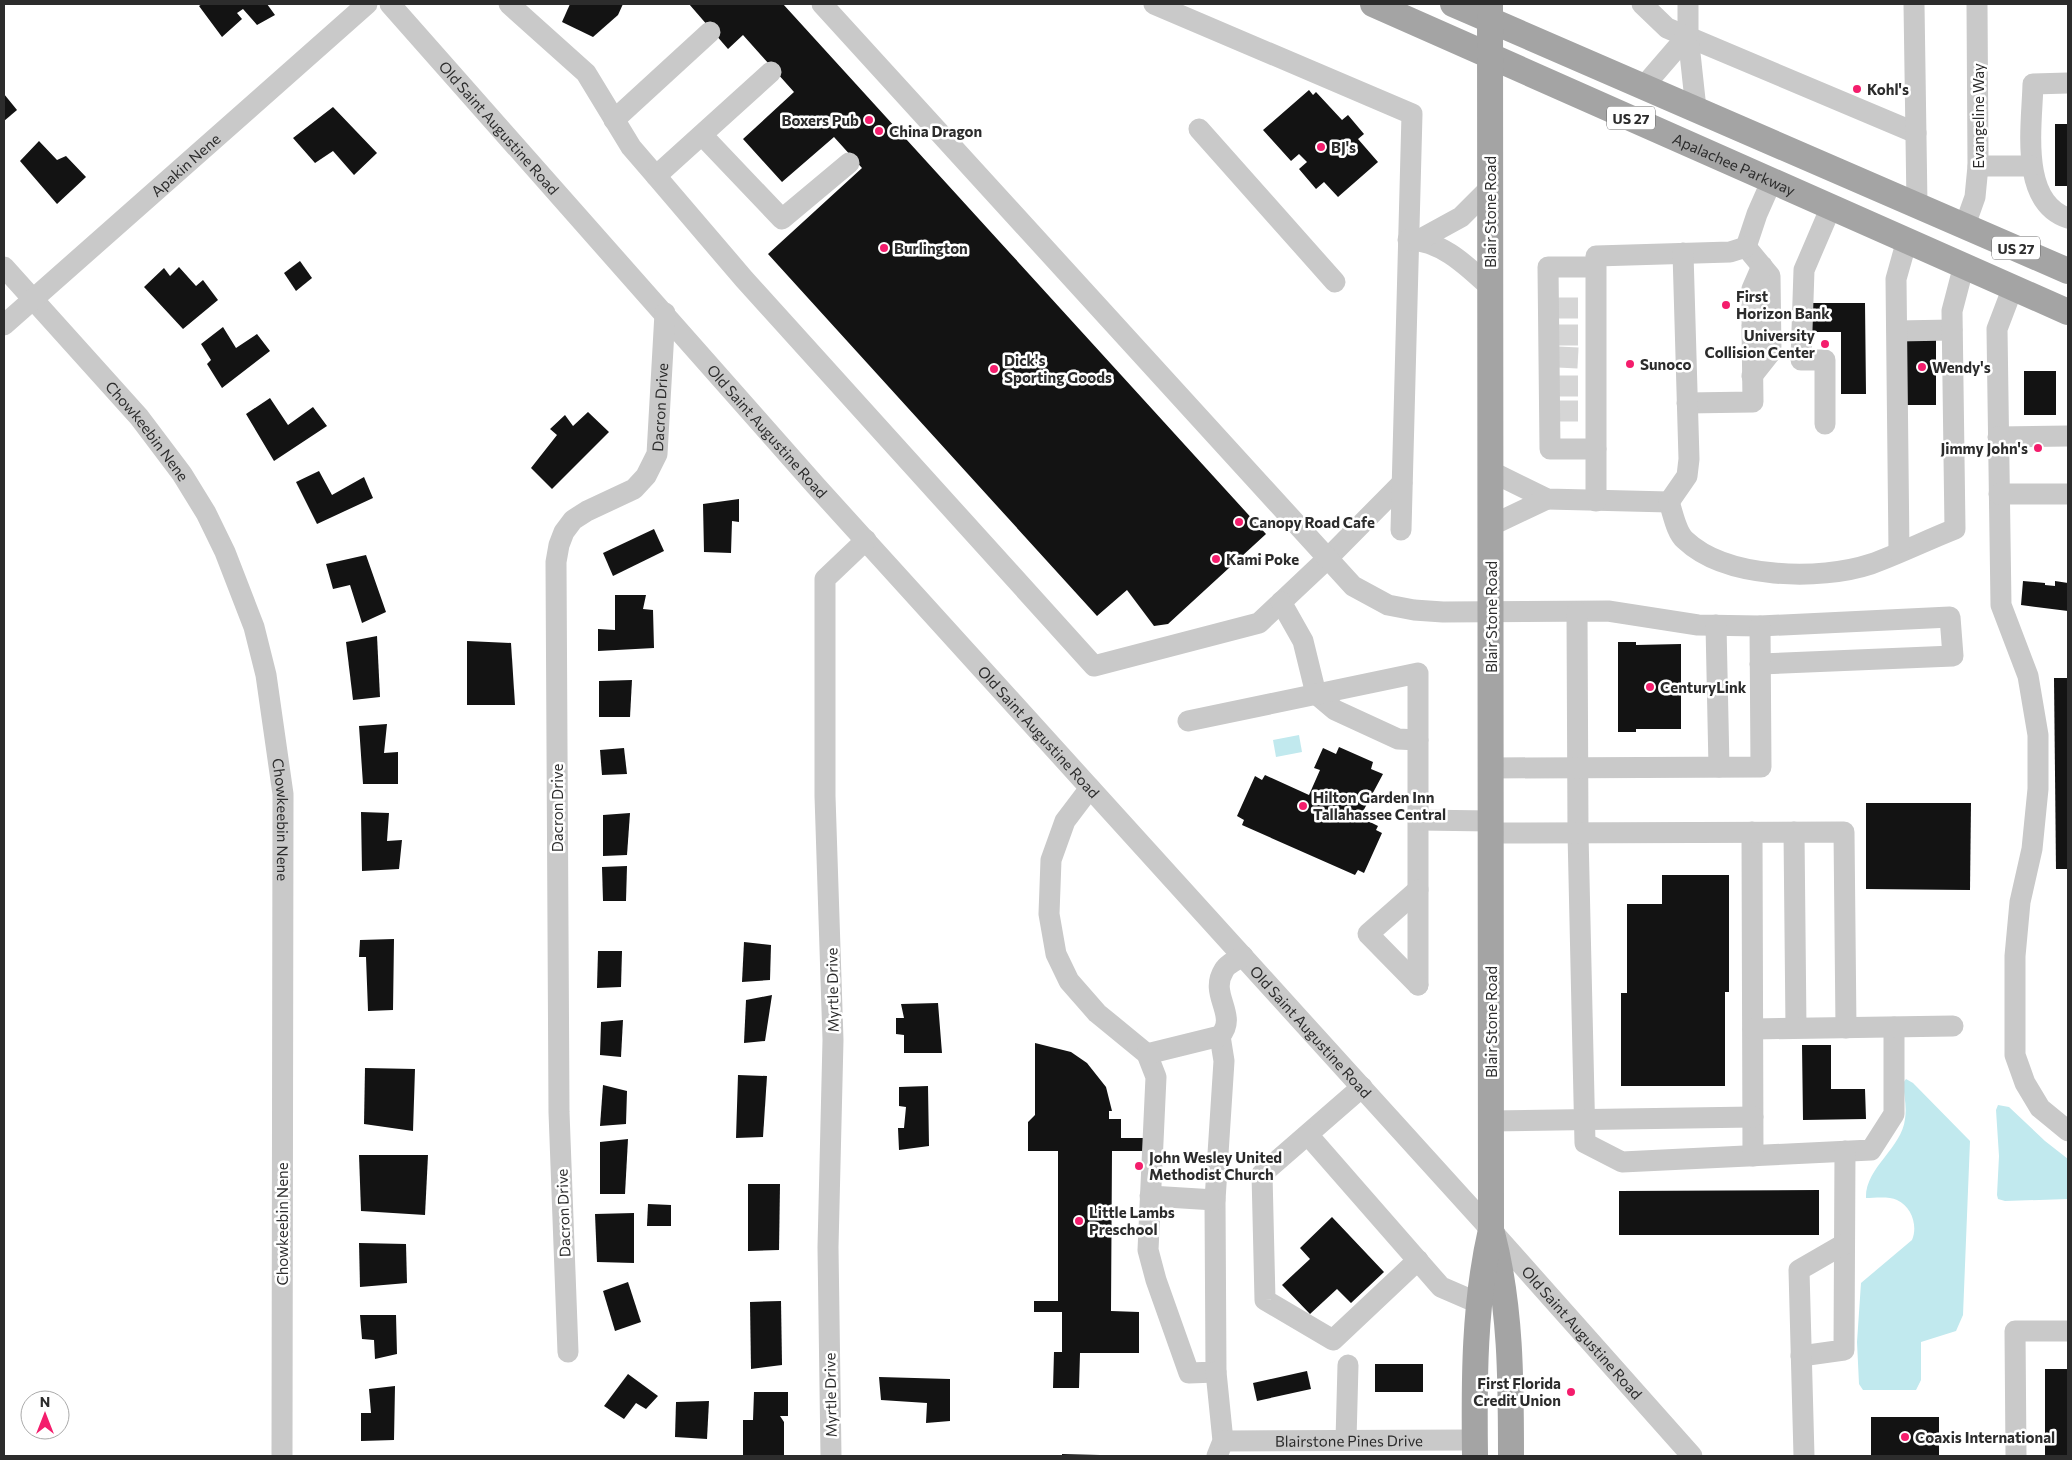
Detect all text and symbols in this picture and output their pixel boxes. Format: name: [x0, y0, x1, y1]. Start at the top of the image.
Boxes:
street label: Old Saint Augustine Road: [436, 57, 563, 198]
street label: Evangeline Way: [1969, 63, 1987, 169]
place label: Kohl's: [1867, 80, 1909, 98]
marker: Kohl's: [1851, 83, 1863, 95]
road number: US 27: [1607, 106, 1655, 130]
place label: Boxers Pub: [781, 111, 859, 129]
marker: Boxers Pub: [863, 114, 875, 126]
place label: China Dragon: [889, 122, 982, 140]
marker: China Dragon: [873, 125, 885, 137]
street label: Apakin Nene: [147, 129, 224, 200]
street label: Apalachee Parkway: [1670, 129, 1798, 199]
place label: BJ's: [1331, 138, 1356, 156]
marker: BJ's: [1315, 141, 1327, 153]
street label: Blair Stone Road: [1481, 156, 1499, 268]
road number: US 27: [1992, 237, 2040, 260]
place label: Burlington: [894, 239, 968, 257]
marker: Burlington: [878, 242, 890, 254]
place label: First Horizon Bank: [1736, 287, 1830, 322]
marker: First Horizon Bank: [1720, 299, 1732, 311]
place label: University Collision Center: [1705, 326, 1816, 361]
marker: University Collision Center: [1819, 338, 1831, 350]
place label: Dick's Sporting Goods: [1004, 351, 1112, 386]
place label: Sunoco: [1640, 355, 1691, 373]
marker: Sunoco: [1624, 358, 1636, 370]
place label: Wendy's: [1932, 358, 1991, 376]
street label: Old Saint Augustine Road: [704, 361, 831, 502]
marker: Wendy's: [1916, 361, 1928, 373]
street label: Dacron Drive: [648, 362, 671, 452]
marker: Dick's Sporting Goods: [988, 363, 1000, 375]
street label: Chowkeebin Nene: [102, 377, 193, 484]
place label: Jimmy John's: [1940, 439, 2028, 457]
marker: Jimmy John's: [2032, 442, 2044, 454]
place label: Canopy Road Cafe: [1249, 513, 1375, 531]
marker: Canopy Road Cafe: [1233, 516, 1245, 528]
place label: Kami Poke: [1226, 550, 1299, 568]
marker: Kami Poke: [1210, 553, 1222, 565]
street label: Blair Stone Road: [1482, 561, 1500, 673]
street label: Old Saint Augustine Road: [974, 662, 1103, 801]
place label: CenturyLink: [1660, 678, 1747, 696]
marker: CenturyLink: [1644, 681, 1656, 693]
street label: Chowkeebin Nene: [269, 757, 292, 881]
street label: Dacron Drive: [548, 764, 566, 852]
place label: Hilton Garden Inn Tallahassee Central: [1313, 788, 1446, 823]
marker: Hilton Garden Inn Tallahassee Central: [1297, 800, 1309, 812]
street label: Myrtle Drive: [822, 947, 842, 1032]
street label: Old Saint Augustine Road: [1247, 962, 1376, 1101]
street label: Blair Stone Road: [1482, 966, 1500, 1078]
place label: John Wesley United Methodist Church: [1149, 1148, 1282, 1183]
marker: John Wesley United Methodist Church: [1133, 1160, 1145, 1172]
street label: Chowkeebin Nene: [273, 1162, 291, 1286]
street label: Dacron Drive: [552, 1168, 574, 1258]
place label: Little Lambs Preschool: [1089, 1203, 1175, 1238]
marker: Little Lambs Preschool: [1073, 1215, 1085, 1227]
street label: Old Saint Augustine Road: [1518, 1262, 1646, 1403]
street label: Myrtle Drive: [820, 1352, 840, 1437]
place label: First Florida Credit Union: [1473, 1374, 1561, 1409]
marker: First Florida Credit Union: [1565, 1386, 1577, 1398]
north arrow: [20, 1390, 70, 1440]
text: N: [40, 1393, 50, 1410]
place label: Coaxis International: [1915, 1428, 2055, 1446]
street label: Blairstone Pines Drive: [1275, 1431, 1423, 1450]
marker: Coaxis International: [1899, 1431, 1911, 1443]

